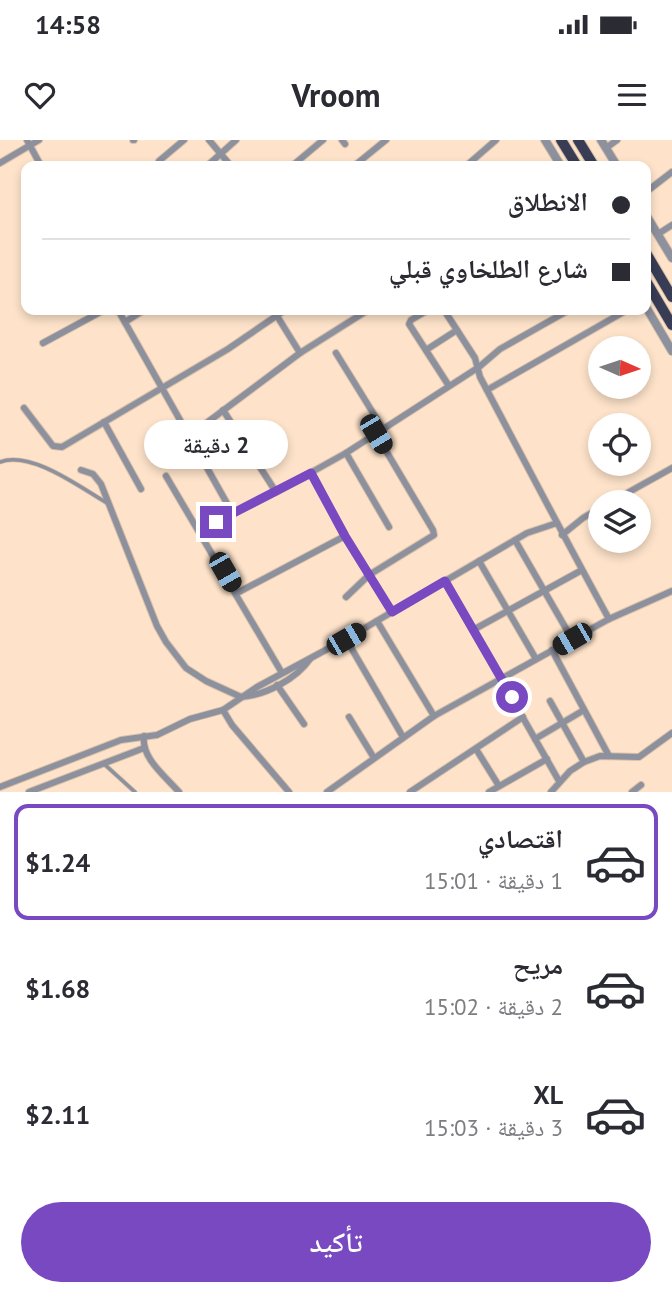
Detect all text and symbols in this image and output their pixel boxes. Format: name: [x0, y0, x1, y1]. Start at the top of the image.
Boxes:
text: 14:58: [35, 8, 101, 41]
text: Vroom: [292, 74, 380, 116]
icon: heart: [21, 76, 59, 114]
icon: menu: [613, 76, 651, 114]
text: الانطلاق: [508, 185, 588, 218]
text: شارع الطلخاوي قبلي: [389, 252, 588, 285]
north arrow: [588, 336, 651, 399]
map controls: [588, 336, 651, 553]
car: [357, 411, 396, 457]
button: locate: [588, 413, 651, 476]
callout: 2 دقيقة: [144, 420, 288, 470]
text: 2 دقيقة: [183, 430, 249, 459]
button: layers: [588, 490, 651, 553]
route end: [200, 506, 232, 538]
car: [206, 549, 245, 595]
car: [323, 619, 370, 659]
car: [549, 619, 596, 659]
route start: [496, 681, 528, 713]
text: اقتصادي: [478, 822, 563, 855]
icon: car: [584, 831, 647, 894]
text: $1.24: [25, 846, 90, 879]
text: 1 دقيقة · 15:01: [424, 866, 563, 895]
text: مريح: [513, 948, 563, 981]
icon: car: [584, 957, 647, 1020]
text: $1.68: [25, 972, 90, 1005]
text: 2 دقيقة · 15:02: [424, 992, 563, 1021]
text: XL: [533, 1078, 563, 1111]
icon: car: [584, 1083, 647, 1146]
text: $2.11: [25, 1098, 90, 1131]
text: 3 دقيقة · 15:03: [424, 1113, 563, 1142]
button: تأكيد: [21, 1202, 651, 1282]

